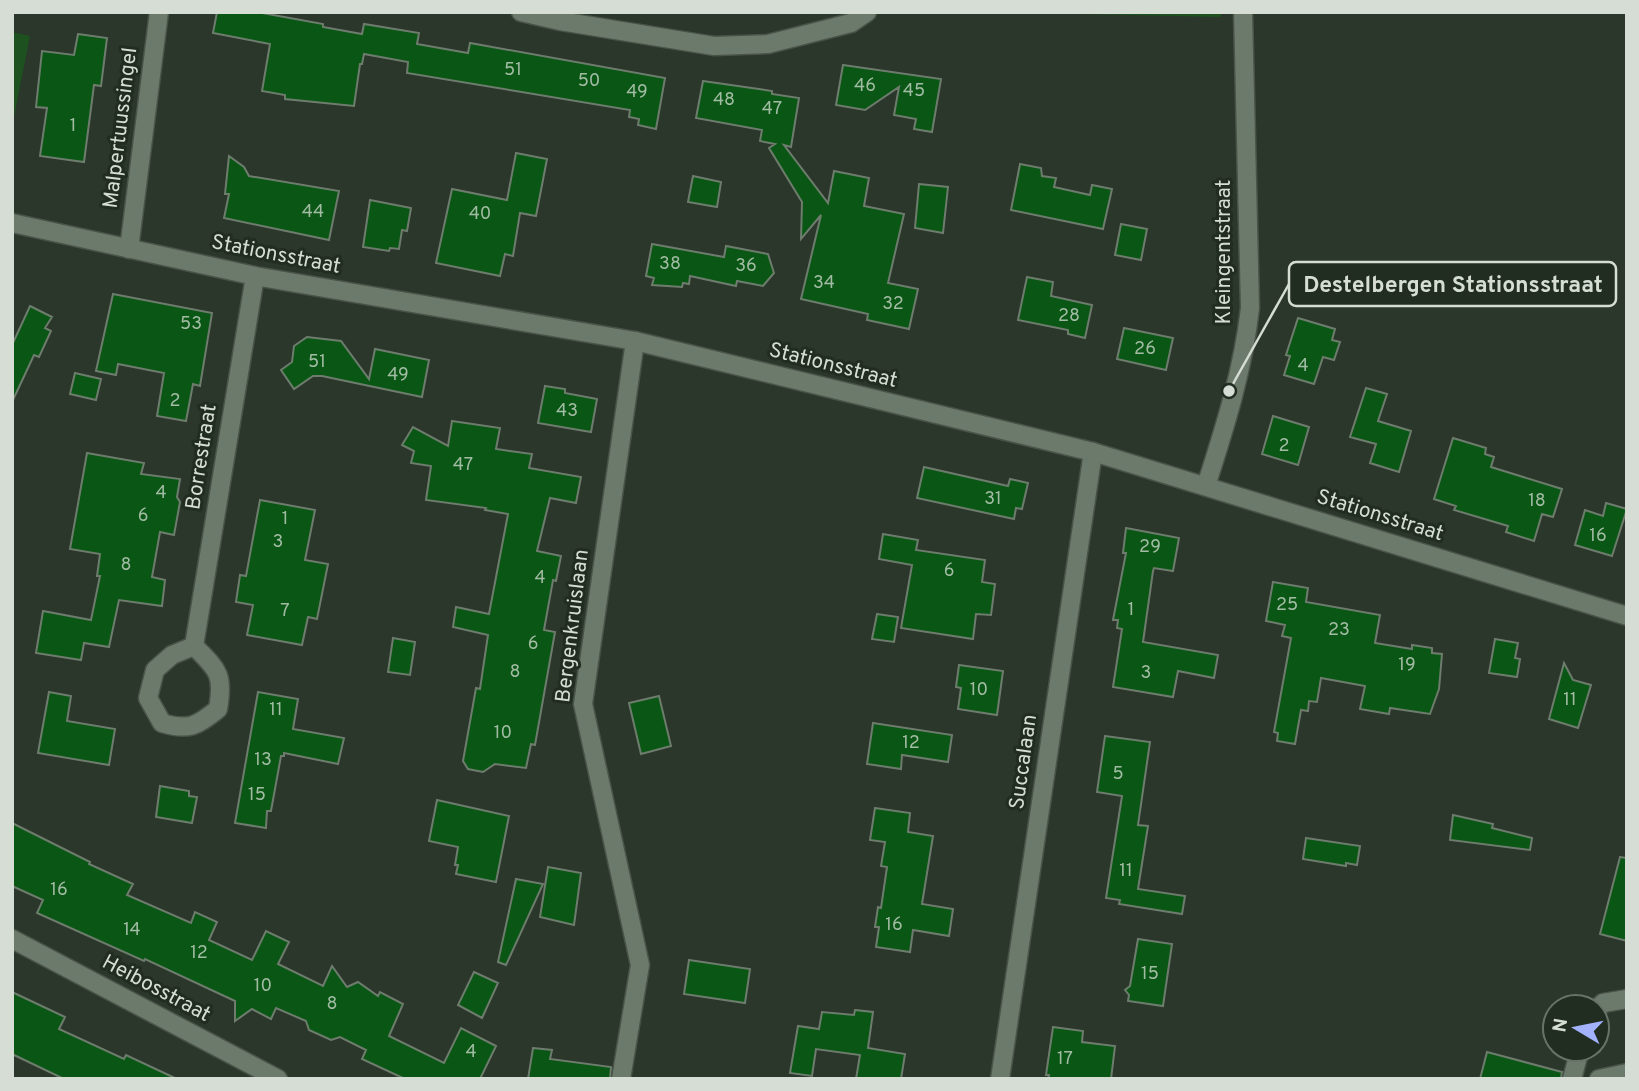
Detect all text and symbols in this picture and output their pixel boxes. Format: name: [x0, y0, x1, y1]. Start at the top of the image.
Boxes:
street label: Malpertuussingel: [98, 46, 144, 210]
house number: 51: [504, 59, 522, 82]
house number: 50: [578, 70, 600, 93]
house number: 46: [854, 75, 876, 98]
house number: 45: [903, 80, 925, 103]
house number: 49: [626, 81, 648, 104]
house number: 48: [713, 89, 735, 112]
house number: 47: [762, 98, 782, 121]
house number: 1: [70, 115, 76, 138]
street label: Kleingentstraat: [1211, 180, 1238, 324]
house number: 44: [302, 201, 324, 224]
house number: 40: [469, 203, 491, 226]
street label: Stationsstraat: [209, 229, 343, 281]
house number: 38: [659, 253, 681, 276]
house number: 36: [735, 255, 757, 278]
callout: Destelbergen Stationsstraat: [1289, 262, 1616, 306]
house number: 34: [813, 272, 835, 295]
text: Destelbergen Stationsstraat: [1303, 272, 1603, 301]
house number: 32: [882, 293, 904, 316]
house number: 28: [1058, 305, 1080, 328]
house number: 53: [180, 313, 202, 336]
street label: Stationsstraat: [766, 337, 900, 395]
house number: 26: [1134, 338, 1156, 361]
house number: 51: [308, 351, 326, 374]
house number: 4: [1297, 355, 1309, 378]
house number: 49: [387, 364, 409, 387]
house number: 2: [169, 390, 181, 413]
house number: 43: [556, 400, 578, 423]
street label: Borrestraat: [180, 402, 224, 512]
house number: 2: [1278, 435, 1290, 458]
house number: 47: [453, 454, 473, 477]
house number: 4: [155, 482, 167, 505]
street label: Stationsstraat: [1313, 484, 1447, 548]
house number: 31: [984, 488, 1002, 511]
house number: 18: [1528, 490, 1546, 513]
house number: 6: [138, 505, 148, 528]
house number: 1: [282, 508, 288, 531]
house number: 16: [1589, 525, 1607, 548]
house number: 3: [273, 531, 283, 554]
house number: 29: [1139, 536, 1161, 559]
street label: Bergenkruislaan: [550, 548, 596, 704]
house number: 8: [121, 554, 132, 577]
house number: 6: [944, 560, 954, 583]
house number: 4: [534, 567, 546, 590]
house number: 25: [1276, 594, 1298, 617]
house number: 1: [1128, 599, 1134, 622]
house number: 7: [280, 600, 290, 623]
house number: 23: [1328, 619, 1350, 642]
house number: 6: [528, 633, 538, 656]
house number: 19: [1398, 654, 1416, 677]
house number: 8: [510, 661, 521, 684]
house number: 3: [1141, 662, 1151, 685]
house number: 10: [970, 679, 988, 702]
house number: 11: [1563, 689, 1577, 712]
house number: 11: [269, 699, 283, 722]
street label: Succalaan: [1004, 713, 1044, 811]
house number: 10: [494, 722, 512, 745]
house number: 12: [902, 732, 920, 755]
house number: 13: [254, 749, 272, 772]
house number: 5: [1112, 763, 1124, 786]
house number: 15: [248, 784, 266, 807]
house number: 11: [1119, 860, 1133, 883]
house number: 16: [50, 879, 68, 902]
house number: 16: [885, 914, 903, 937]
house number: 14: [123, 919, 141, 942]
house number: 12: [190, 942, 208, 965]
street label: Heibosstraat: [97, 949, 215, 1029]
house number: 15: [1141, 963, 1159, 986]
house number: 10: [254, 975, 272, 998]
house number: 8: [327, 993, 338, 1016]
north arrow: [1541, 993, 1611, 1063]
text: N: [1548, 1017, 1574, 1034]
house number: 4: [465, 1041, 477, 1064]
house number: 17: [1057, 1048, 1073, 1071]

